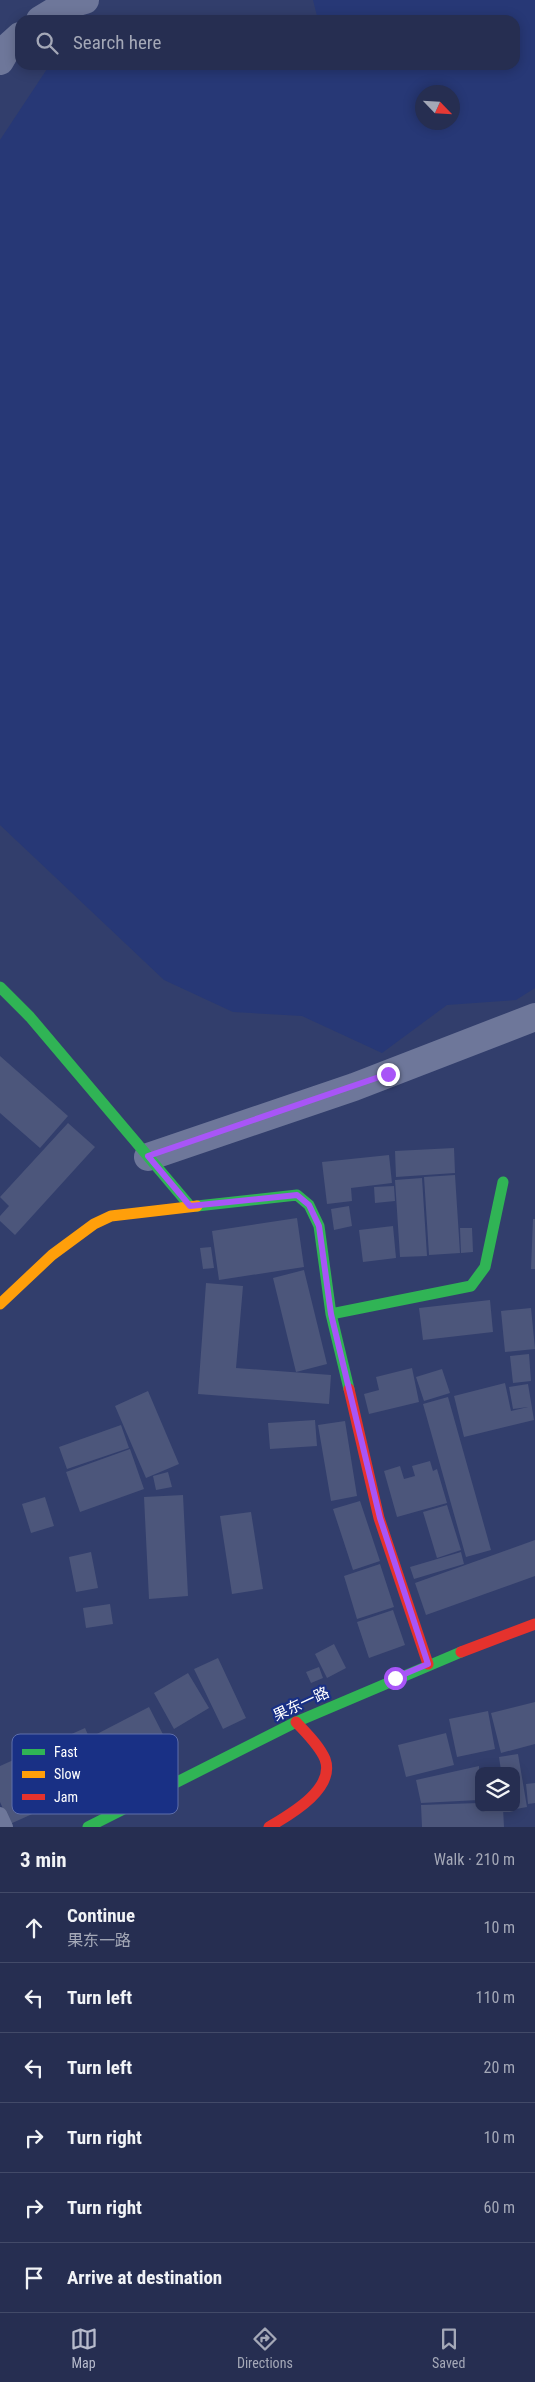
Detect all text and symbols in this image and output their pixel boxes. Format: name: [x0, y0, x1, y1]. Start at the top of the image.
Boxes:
search box: [15, 15, 520, 70]
icon: search: [33, 29, 61, 57]
text: Search here: [73, 31, 161, 54]
north arrow: [415, 85, 460, 130]
route end: [377, 1063, 400, 1086]
route start: [384, 1667, 407, 1690]
street label: 果东一路: [270, 1683, 332, 1725]
legend: [12, 1734, 178, 1814]
text: Fast: [54, 1744, 78, 1760]
text: Slow: [54, 1766, 81, 1782]
map controls: [475, 1767, 520, 1812]
button: layers: [475, 1767, 520, 1812]
text: Jam: [54, 1789, 78, 1805]
text: 3 min: [20, 1848, 67, 1872]
text: Walk · 210 m: [434, 1850, 515, 1869]
text: Continue: [67, 1904, 135, 1927]
icon: ahead: [20, 1914, 48, 1942]
text: 10 m: [483, 1918, 515, 1937]
text: 果东一路: [67, 1931, 131, 1950]
icon: left: [20, 1984, 48, 2012]
text: Turn left: [67, 1986, 132, 2009]
text: 110 m: [476, 1988, 515, 2007]
icon: left: [20, 2054, 48, 2082]
text: Turn left: [67, 2056, 132, 2079]
text: 20 m: [483, 2058, 515, 2077]
icon: right: [20, 2124, 48, 2152]
text: Turn right: [67, 2126, 142, 2149]
text: 10 m: [483, 2128, 515, 2147]
icon: right: [20, 2194, 48, 2222]
text: Turn right: [67, 2196, 142, 2219]
text: 60 m: [483, 2198, 515, 2217]
icon: arrive: [20, 2264, 48, 2292]
text: Arrive at destination: [67, 2266, 222, 2289]
tab: Map: [70, 2325, 98, 2371]
tab: Directions: [237, 2325, 293, 2371]
tab: Saved: [432, 2325, 465, 2371]

